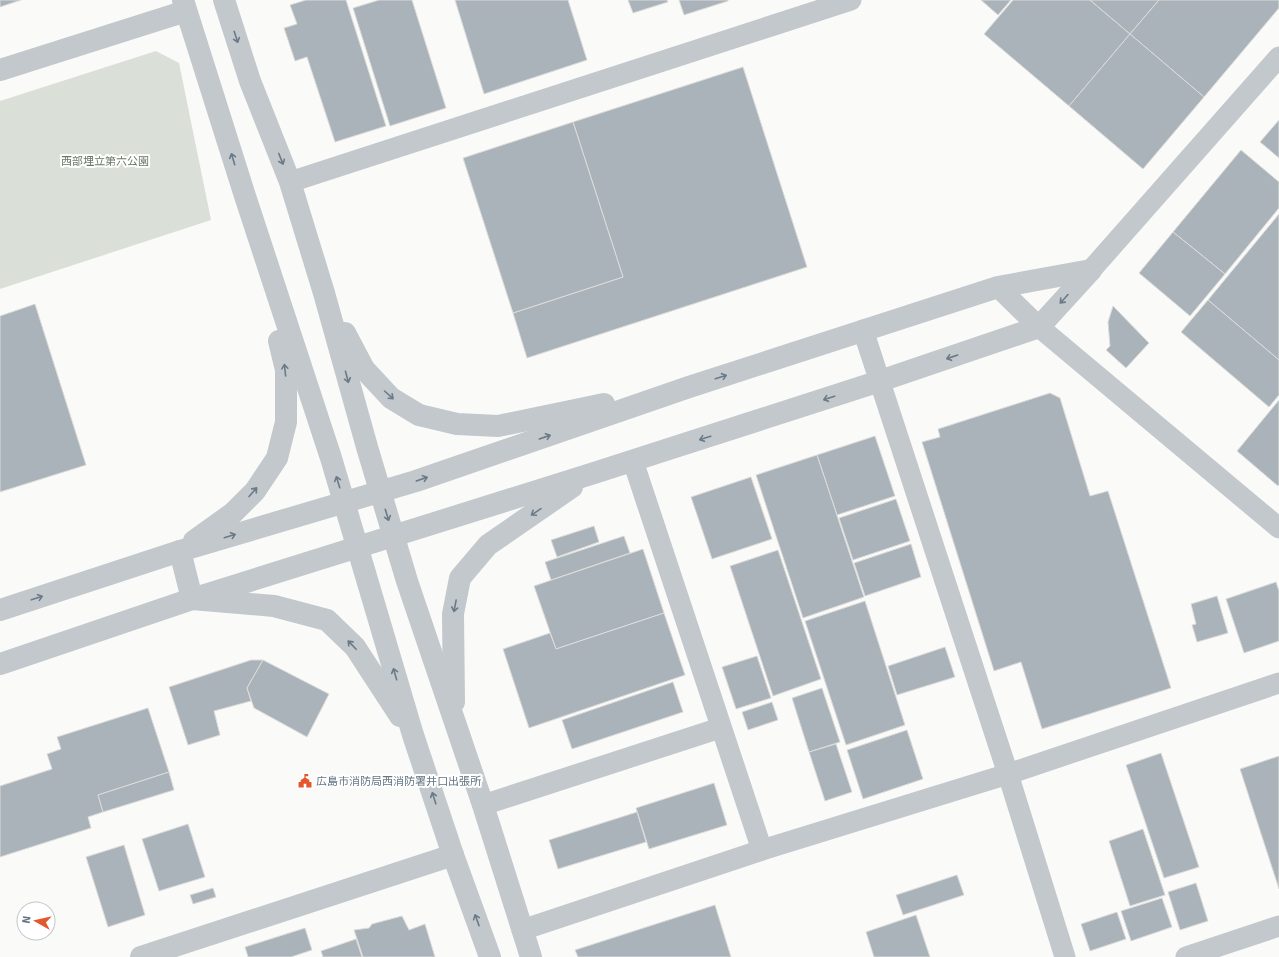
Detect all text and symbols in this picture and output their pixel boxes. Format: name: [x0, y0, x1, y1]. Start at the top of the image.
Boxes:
one-way arrow: [233, 31, 240, 44]
one-way arrow: [229, 152, 236, 165]
one-way arrow: [277, 153, 285, 165]
park label: 西部埋立第六公園: [61, 155, 149, 168]
one-way arrow: [1060, 293, 1069, 304]
one-way arrow: [946, 353, 958, 361]
one-way arrow: [282, 364, 289, 377]
one-way arrow: [344, 370, 351, 383]
one-way arrow: [714, 373, 727, 380]
one-way arrow: [384, 391, 394, 400]
one-way arrow: [823, 394, 835, 402]
one-way arrow: [539, 432, 551, 440]
one-way arrow: [699, 434, 711, 442]
one-way arrow: [334, 475, 341, 488]
one-way arrow: [415, 475, 428, 482]
one-way arrow: [249, 486, 258, 497]
one-way arrow: [531, 508, 542, 516]
one-way arrow: [384, 509, 391, 522]
one-way arrow: [224, 532, 237, 539]
one-way arrow: [31, 593, 43, 601]
one-way arrow: [451, 600, 459, 613]
one-way arrow: [347, 640, 357, 650]
one-way arrow: [391, 667, 398, 680]
public building icon: 広島市消防局西消防署井口出張所: [297, 773, 313, 789]
place label: 広島市消防局西消防署井口出張所: [316, 775, 482, 788]
one-way arrow: [429, 792, 437, 804]
north arrow: [16, 901, 56, 941]
text: N: [20, 915, 34, 924]
one-way arrow: [472, 915, 480, 927]

